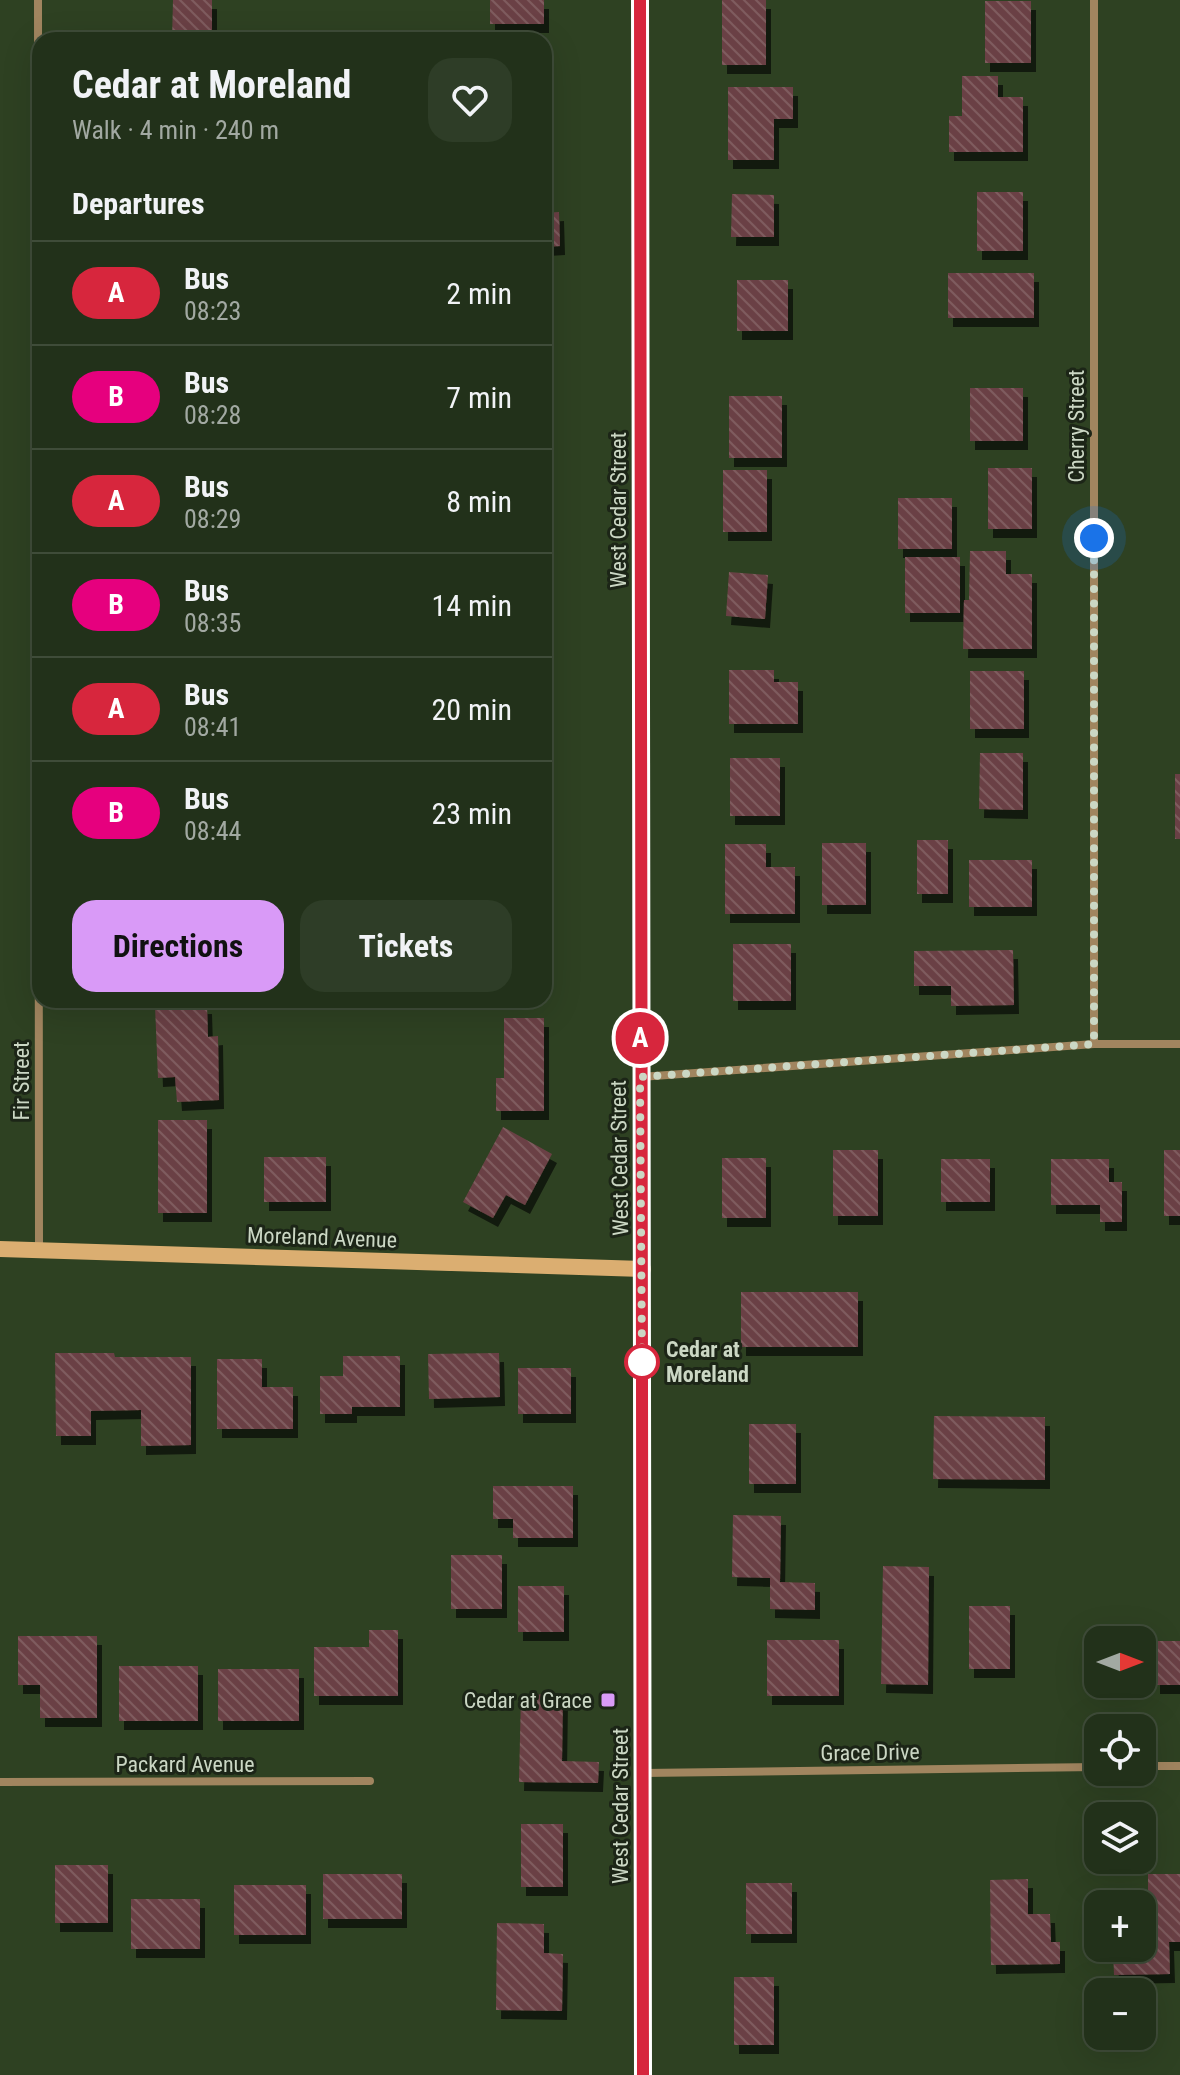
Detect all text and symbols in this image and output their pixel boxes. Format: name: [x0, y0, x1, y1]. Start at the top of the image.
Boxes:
button: heart: [428, 58, 512, 142]
text: Cedar at Moreland: [72, 63, 351, 107]
text: Walk · 4 min · 240 m: [72, 115, 279, 145]
text: Departures: [72, 186, 205, 221]
text: Bus: [184, 261, 229, 296]
text: A: [108, 276, 124, 309]
text: 2 min: [446, 276, 512, 311]
text: 08:23: [184, 296, 241, 326]
text: Bus: [184, 365, 229, 400]
street label: Cherry Street: [1064, 370, 1089, 482]
text: B: [108, 380, 124, 413]
text: 7 min: [446, 380, 512, 415]
text: 08:28: [184, 400, 241, 430]
street label: West Cedar Street: [606, 432, 631, 588]
text: Bus: [184, 469, 229, 504]
text: A: [108, 484, 124, 517]
text: 8 min: [446, 484, 512, 519]
text: 08:29: [184, 504, 241, 534]
your location: [1074, 518, 1114, 558]
text: Bus: [184, 573, 229, 608]
text: B: [108, 588, 124, 621]
text: 14 min: [431, 588, 512, 623]
text: 08:35: [184, 608, 241, 638]
text: Bus: [184, 677, 229, 712]
text: A: [108, 692, 124, 725]
text: 20 min: [431, 692, 512, 727]
text: 08:41: [184, 712, 241, 742]
text: Bus: [184, 781, 229, 816]
text: B: [108, 796, 124, 829]
text: 23 min: [431, 796, 512, 831]
text: 08:44: [184, 816, 241, 846]
button: Directions: [72, 900, 284, 992]
button: Tickets: [300, 900, 512, 992]
line badge: A: [614, 1012, 666, 1064]
text: A: [632, 1021, 648, 1054]
street label: Fir Street: [9, 1042, 34, 1120]
street label: West Cedar Street: [606, 1080, 633, 1236]
street label: Moreland Avenue: [247, 1222, 397, 1253]
place label: Cedar at Moreland: [666, 1337, 749, 1387]
marker: Cedar at Moreland: [625, 1345, 659, 1379]
north arrow: [1084, 1626, 1156, 1698]
map controls: [1084, 1626, 1156, 2050]
place label: Cedar at Grace: [464, 1688, 592, 1713]
marker: Cedar at Grace: [599, 1691, 617, 1709]
button: locate: [1084, 1714, 1156, 1786]
street label: West Cedar Street: [608, 1728, 633, 1884]
street label: Grace Drive: [820, 1739, 920, 1766]
street label: Packard Avenue: [115, 1752, 255, 1777]
button: layers: [1084, 1802, 1156, 1874]
button: +: [1084, 1890, 1156, 1962]
button: −: [1084, 1978, 1156, 2050]

